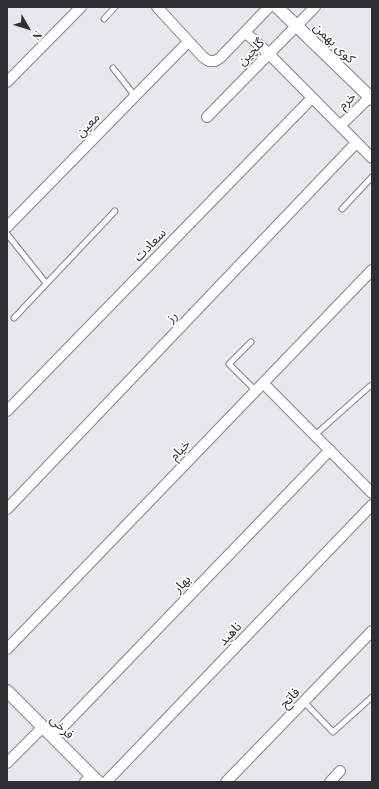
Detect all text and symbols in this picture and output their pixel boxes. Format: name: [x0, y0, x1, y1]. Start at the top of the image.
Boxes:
north arrow: [8, 8, 48, 48]
street label: کوی بهمن: [310, 19, 358, 67]
text: N: [29, 28, 46, 44]
street label: گلچین: [234, 35, 268, 69]
street label: خرم: [335, 89, 359, 113]
street label: معین: [73, 110, 103, 140]
street label: سعادت: [131, 225, 169, 265]
street label: رز: [163, 308, 181, 326]
street label: خیام: [167, 436, 193, 464]
street label: بهار: [170, 572, 194, 596]
street label: ناهید: [215, 619, 245, 649]
street label: فاتح: [277, 685, 303, 711]
street label: فرخی: [47, 712, 77, 742]

